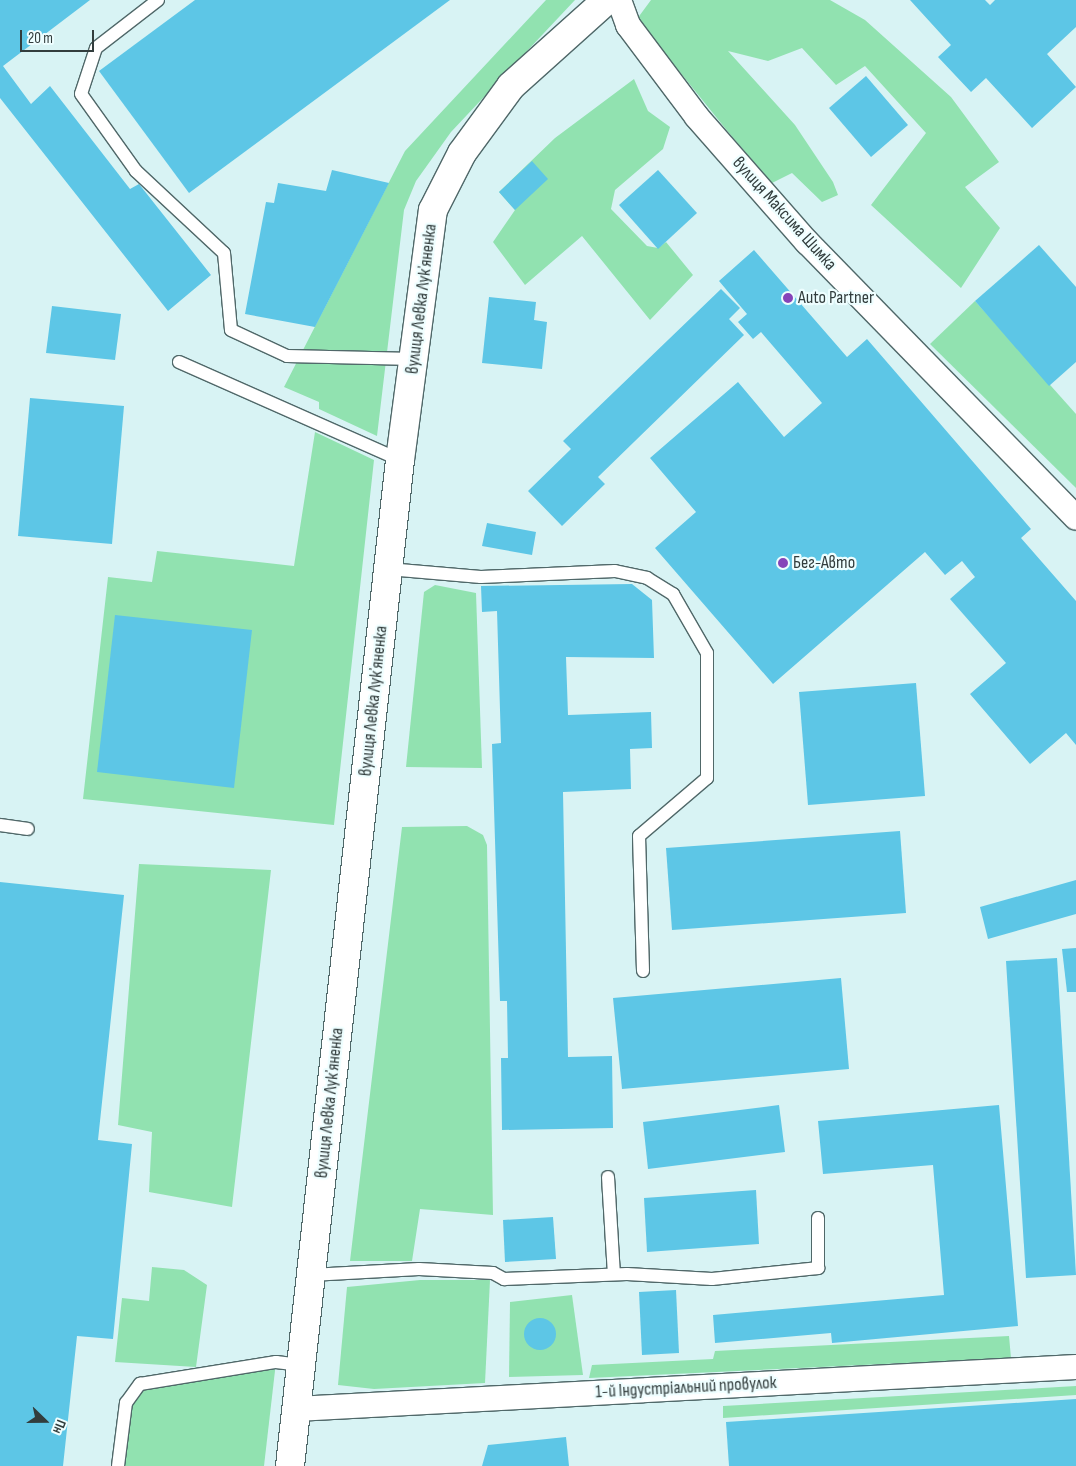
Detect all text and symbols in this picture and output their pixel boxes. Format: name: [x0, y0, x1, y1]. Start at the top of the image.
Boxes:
scale bar: [22, 20, 96, 52]
text: 20 m: [28, 29, 53, 48]
street label: вулиця Максима Шимка: [727, 153, 841, 275]
street label: вулиця Левка Лукʼяненка: [402, 223, 442, 375]
place label: Auto Partner: [798, 287, 874, 309]
marker: Auto Partner: [782, 292, 794, 304]
place label: Бег-Авто: [793, 552, 855, 574]
marker: Бег-Авто: [777, 557, 789, 569]
street label: вулиця Левка Лукʼяненка: [355, 625, 393, 777]
street label: вулиця Левка Лукʼяненка: [311, 1027, 349, 1179]
street label: 1-й Індустріальний провулок: [595, 1372, 777, 1404]
north arrow: [20, 1396, 70, 1446]
text: Пн: [49, 1417, 70, 1436]

